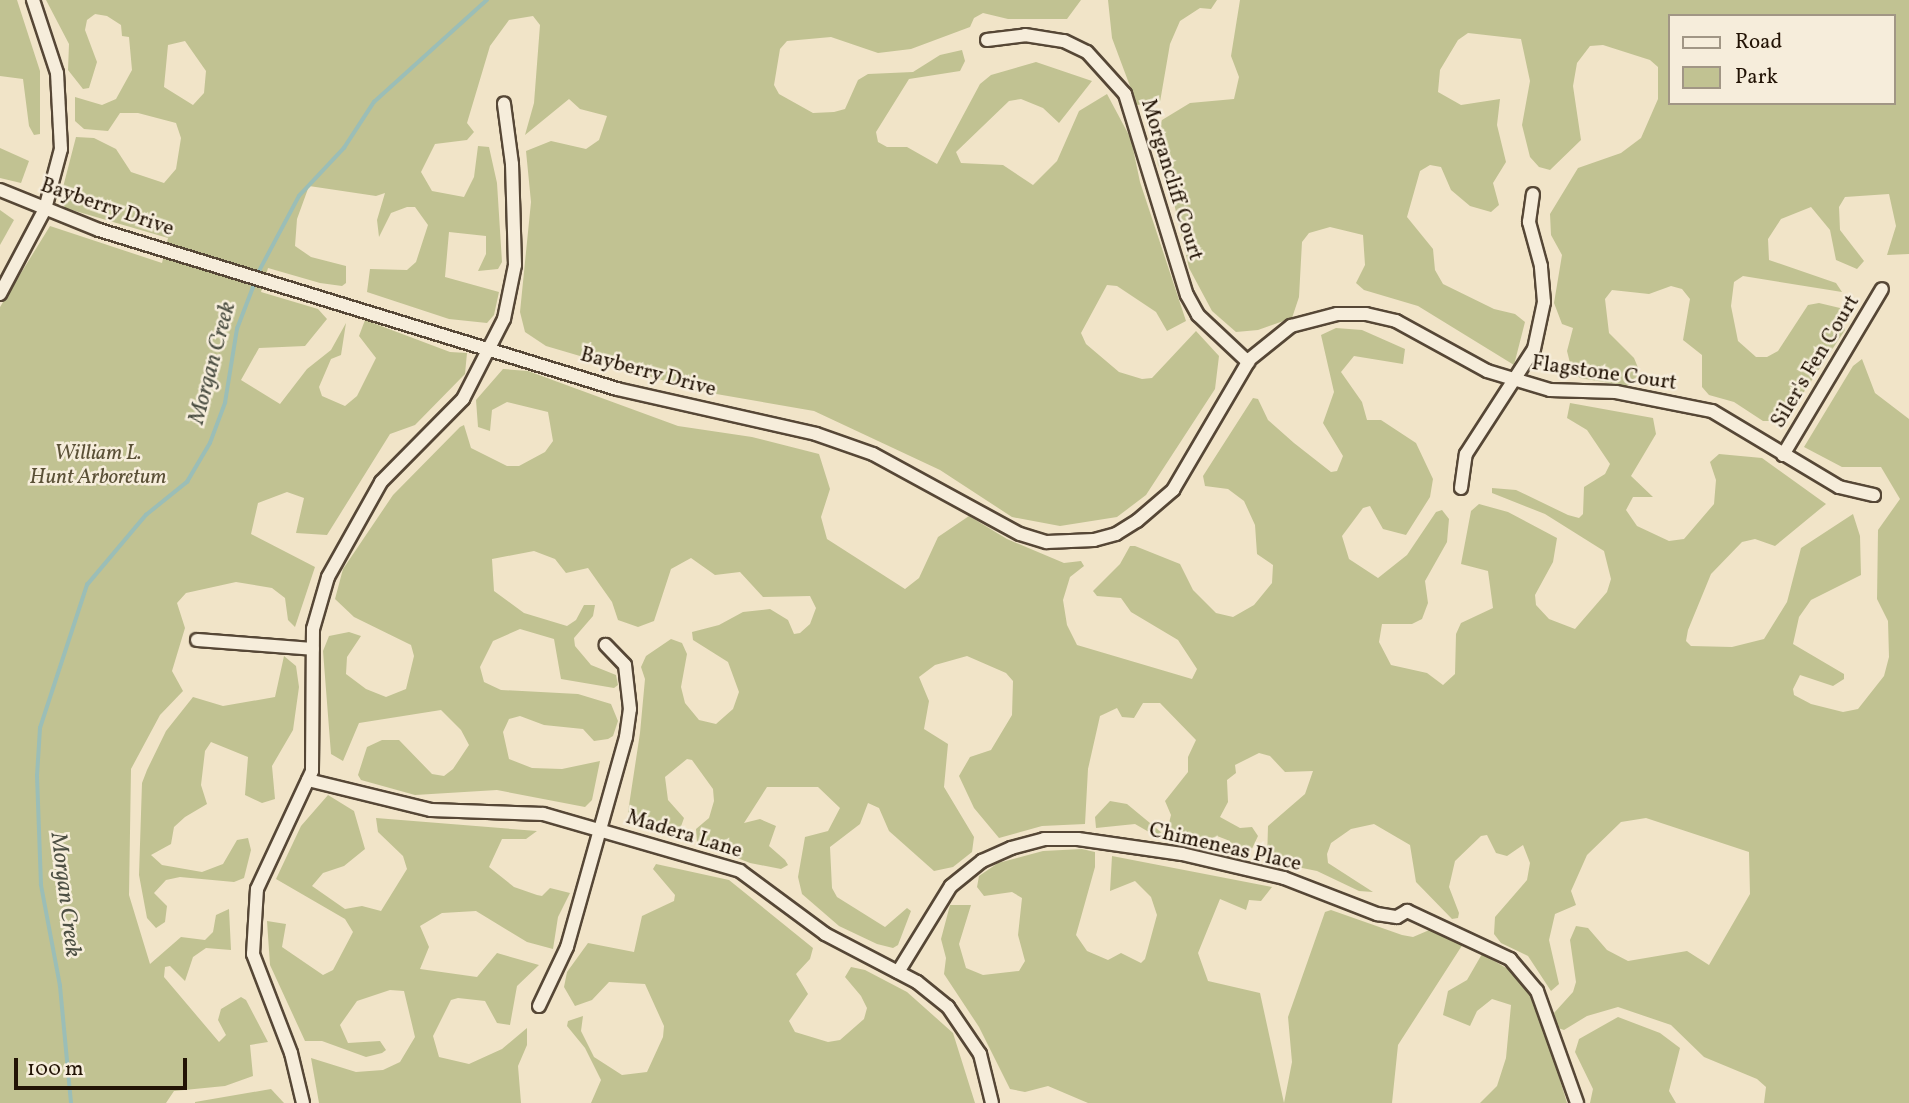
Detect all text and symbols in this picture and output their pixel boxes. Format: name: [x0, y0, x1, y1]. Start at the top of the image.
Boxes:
legend: [1668, 14, 1895, 105]
text: Road: [1735, 28, 1782, 57]
text: Park: [1735, 63, 1778, 92]
street label: Morgancliff Court: [1135, 97, 1207, 263]
street label: Bayberry Drive: [37, 173, 177, 243]
street label: Siler's Fen Court: [1766, 291, 1866, 433]
water label: Morgan Creek: [183, 299, 243, 427]
street label: Bayberry Drive: [577, 343, 719, 403]
street label: Flagstone Court: [1530, 351, 1678, 397]
park label: William L. Hunt Arboretum: [30, 441, 166, 491]
street label: Madera Lane: [623, 805, 745, 865]
street label: Chimeneas Place: [1146, 818, 1304, 878]
water label: Morgan Creek: [44, 831, 86, 959]
scale bar: [18, 1044, 191, 1088]
text: 100 m: [27, 1055, 84, 1084]

